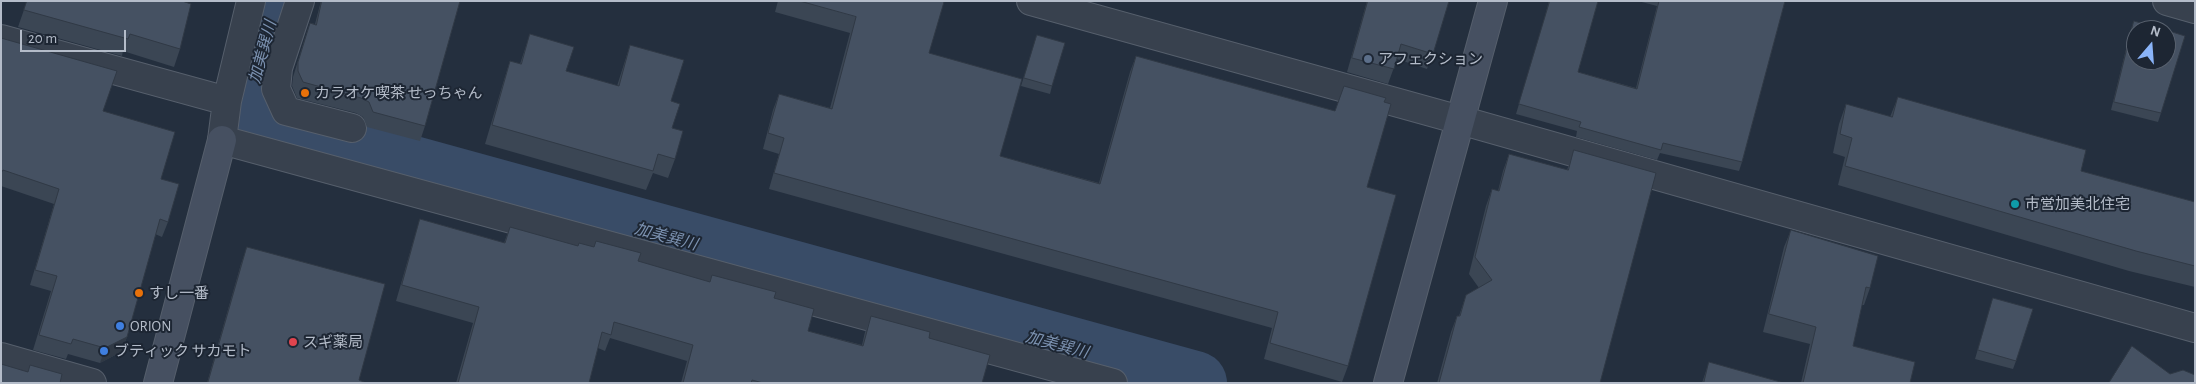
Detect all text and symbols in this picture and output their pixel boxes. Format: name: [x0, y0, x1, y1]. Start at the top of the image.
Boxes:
water label: 加美巽川: [245, 19, 281, 85]
scale bar: [22, 20, 129, 52]
north arrow: [2126, 20, 2176, 70]
text: N: [2149, 24, 2162, 40]
text: 20 m: [28, 31, 57, 46]
place label: アフェクション: [1378, 50, 1483, 68]
marker: アフェクション: [1362, 53, 1374, 65]
place label: カラオケ喫茶 せっちゃん: [315, 84, 482, 102]
marker: カラオケ喫茶 せっちゃん: [299, 87, 311, 99]
place label: 市営加美北住宅: [2025, 195, 2130, 213]
marker: 市営加美北住宅: [2009, 198, 2021, 210]
water label: 加美巽川: [633, 219, 699, 255]
place label: すし一番: [149, 284, 209, 302]
marker: すし一番: [133, 287, 145, 299]
place label: ORION: [130, 317, 171, 335]
marker: ORION: [114, 320, 126, 332]
water label: 加美巽川: [1024, 327, 1090, 363]
place label: スギ薬局: [303, 333, 363, 351]
marker: スギ薬局: [287, 336, 299, 348]
place label: ブティック サカモト: [114, 342, 251, 360]
marker: ブティック サカモト: [98, 345, 110, 357]

